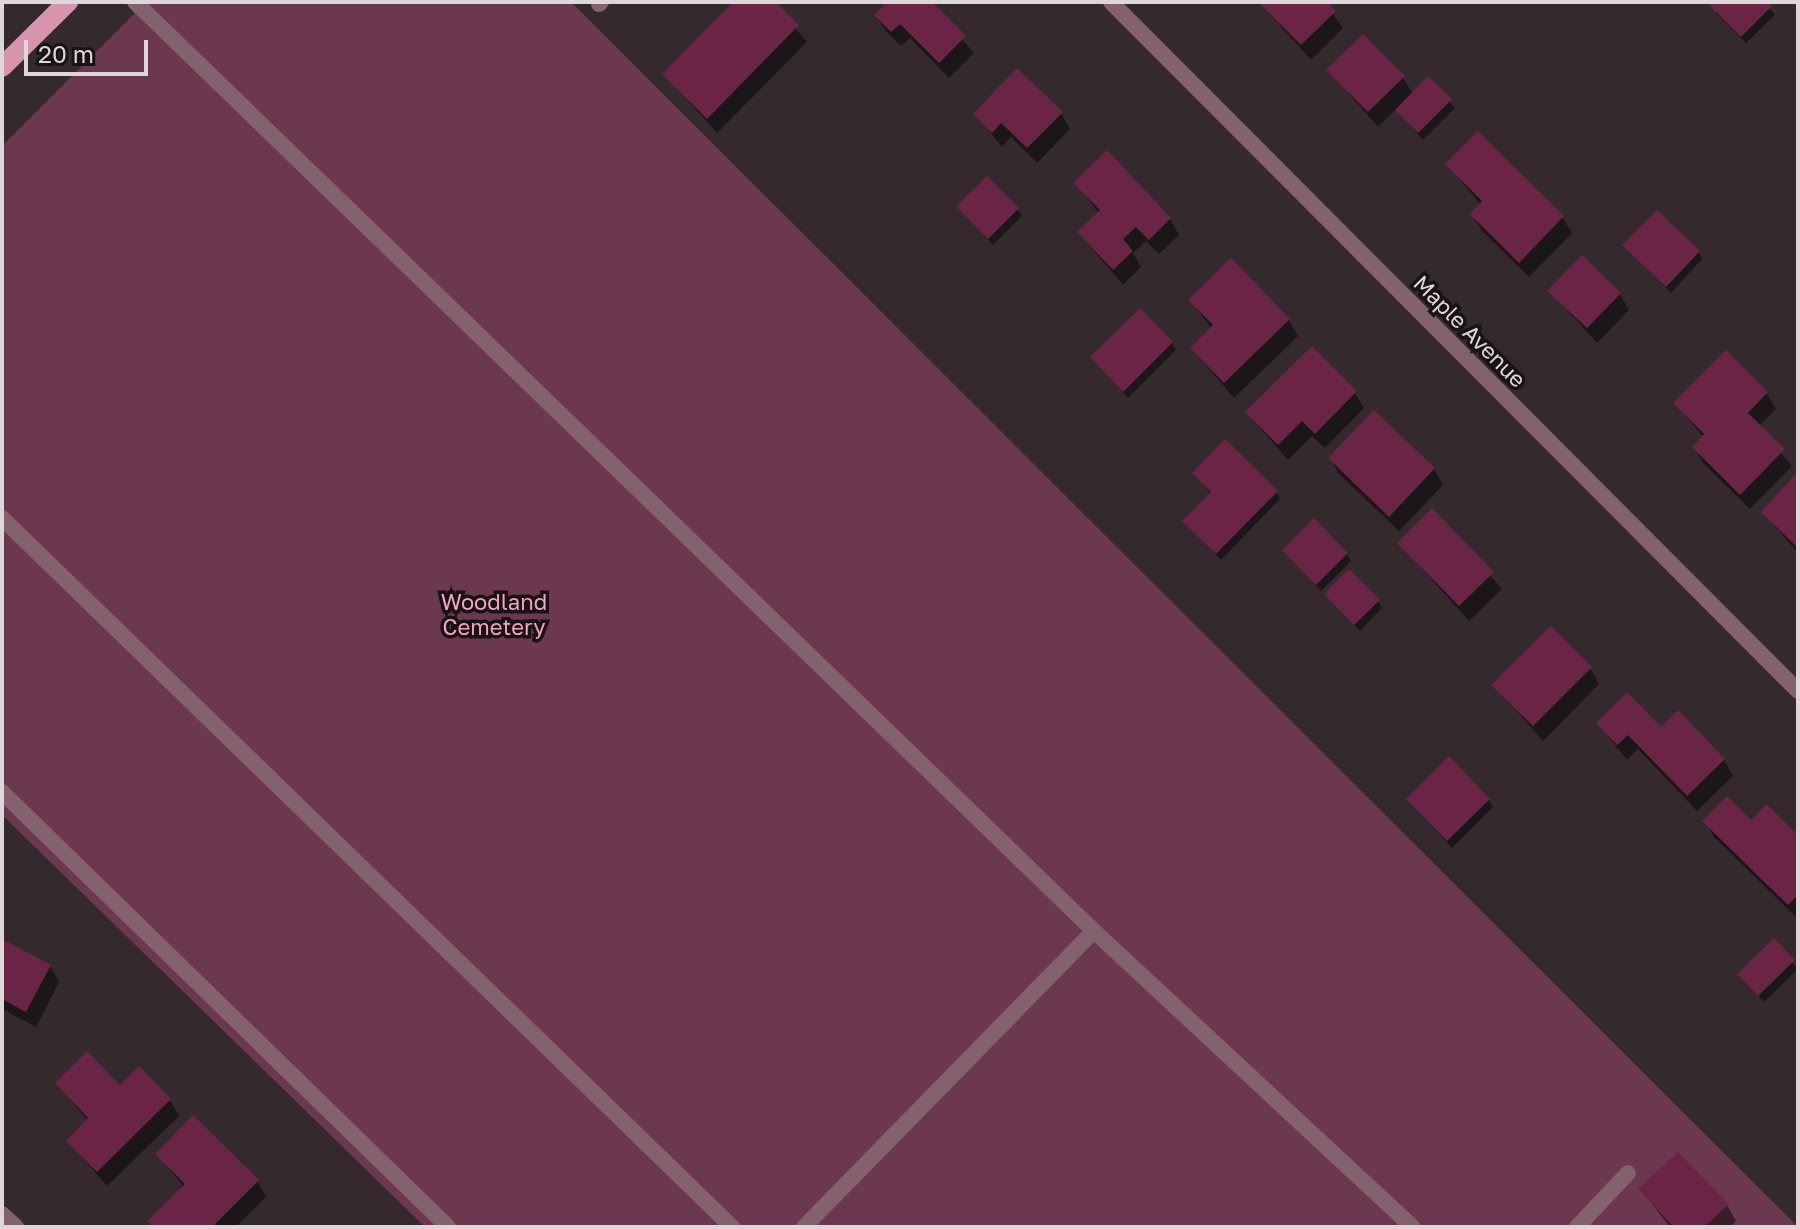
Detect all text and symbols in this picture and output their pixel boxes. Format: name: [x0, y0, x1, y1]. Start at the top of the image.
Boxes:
scale bar: [28, 24, 152, 74]
text: 20 m: [38, 39, 94, 68]
street label: Maple Avenue: [1408, 269, 1532, 393]
park label: Woodland Cemetery: [441, 588, 547, 640]

